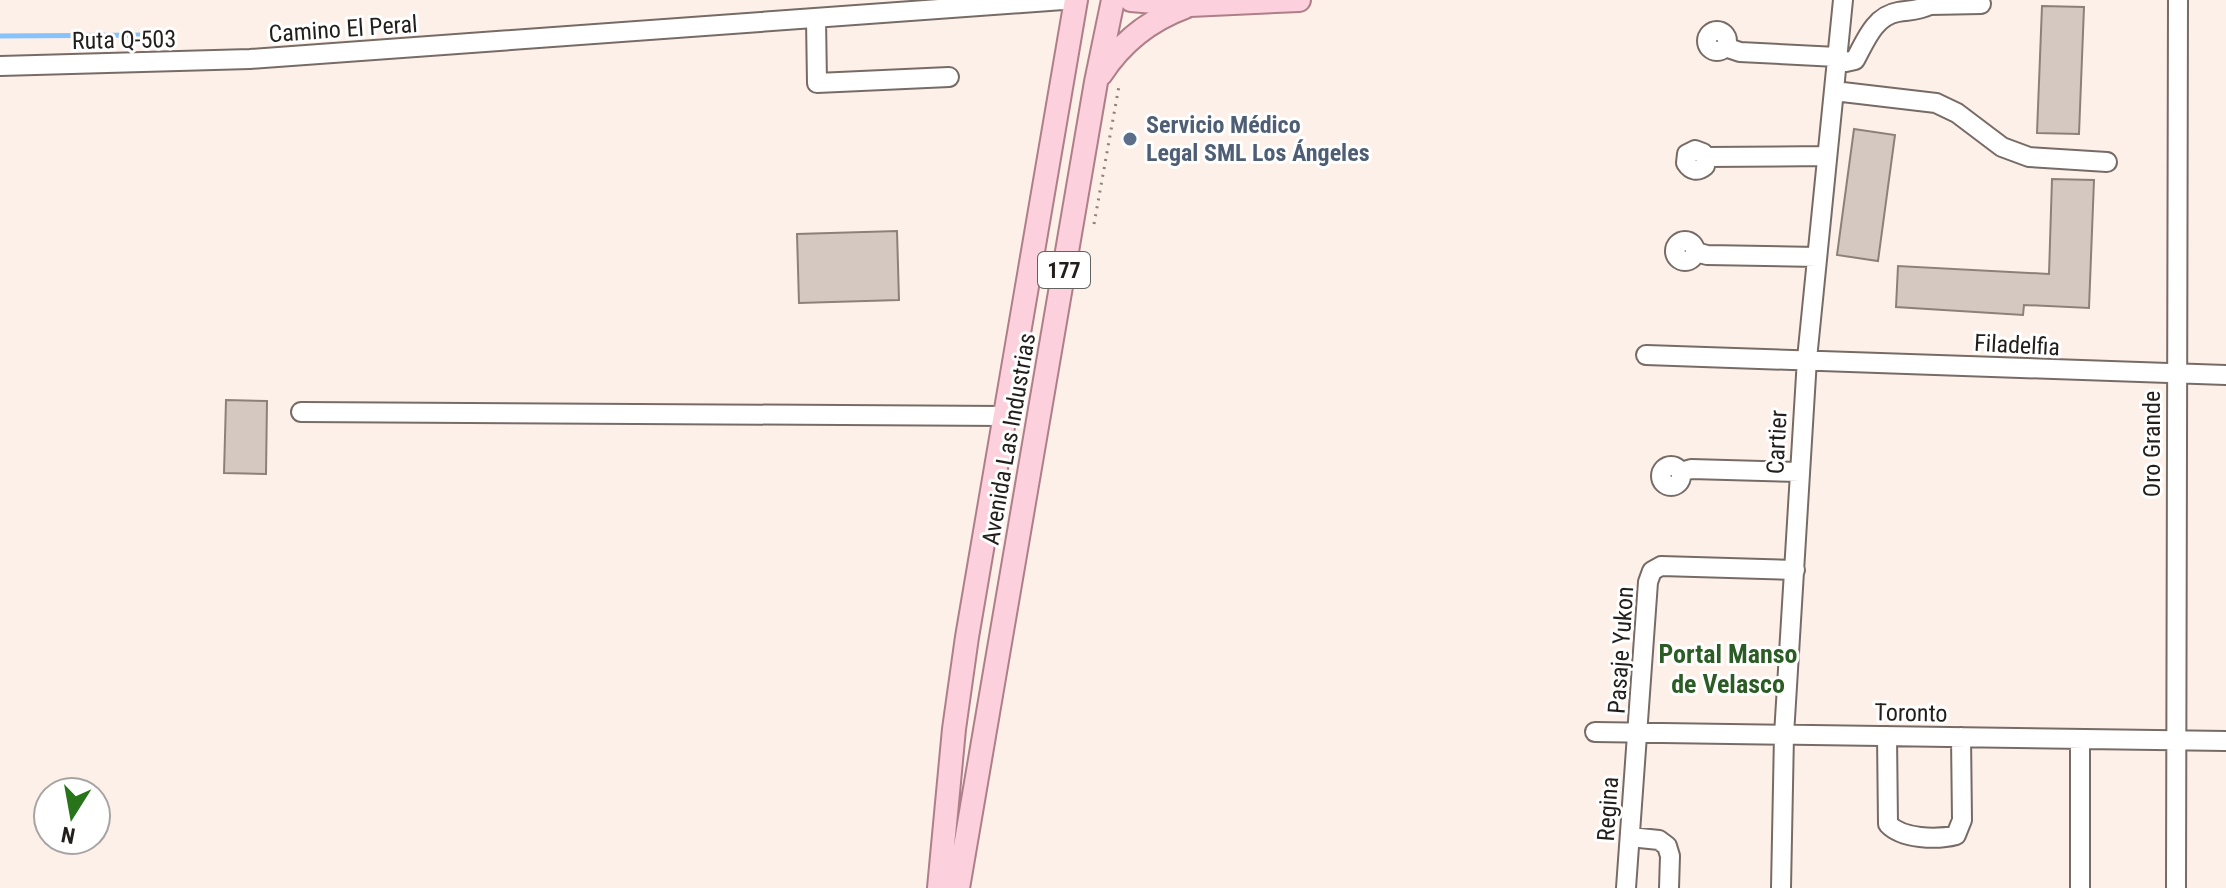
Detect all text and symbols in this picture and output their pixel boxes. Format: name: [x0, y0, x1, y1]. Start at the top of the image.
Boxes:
street label: Camino El Peral: [268, 10, 418, 48]
street label: Ruta Q-503: [72, 25, 176, 55]
place label: Servicio Médico Legal SML Los Ángeles: [1146, 111, 1370, 167]
marker: Servicio Médico Legal SML Los Ángeles: [1121, 130, 1139, 148]
road number: 177: [1038, 252, 1090, 288]
street label: Filadelfia: [1973, 329, 2061, 361]
street label: Avenida Las Industrias: [977, 331, 1041, 547]
street label: Oro Grande: [2138, 391, 2166, 497]
street label: Cartier: [1761, 409, 1793, 475]
street label: Pasaje Yukon: [1603, 585, 1639, 715]
district label: Portal Manso de Velasco: [1658, 639, 1798, 699]
street label: Toronto: [1874, 698, 1948, 728]
north arrow: [32, 776, 112, 856]
street label: Regina: [1592, 776, 1624, 842]
text: N: [59, 822, 77, 849]

